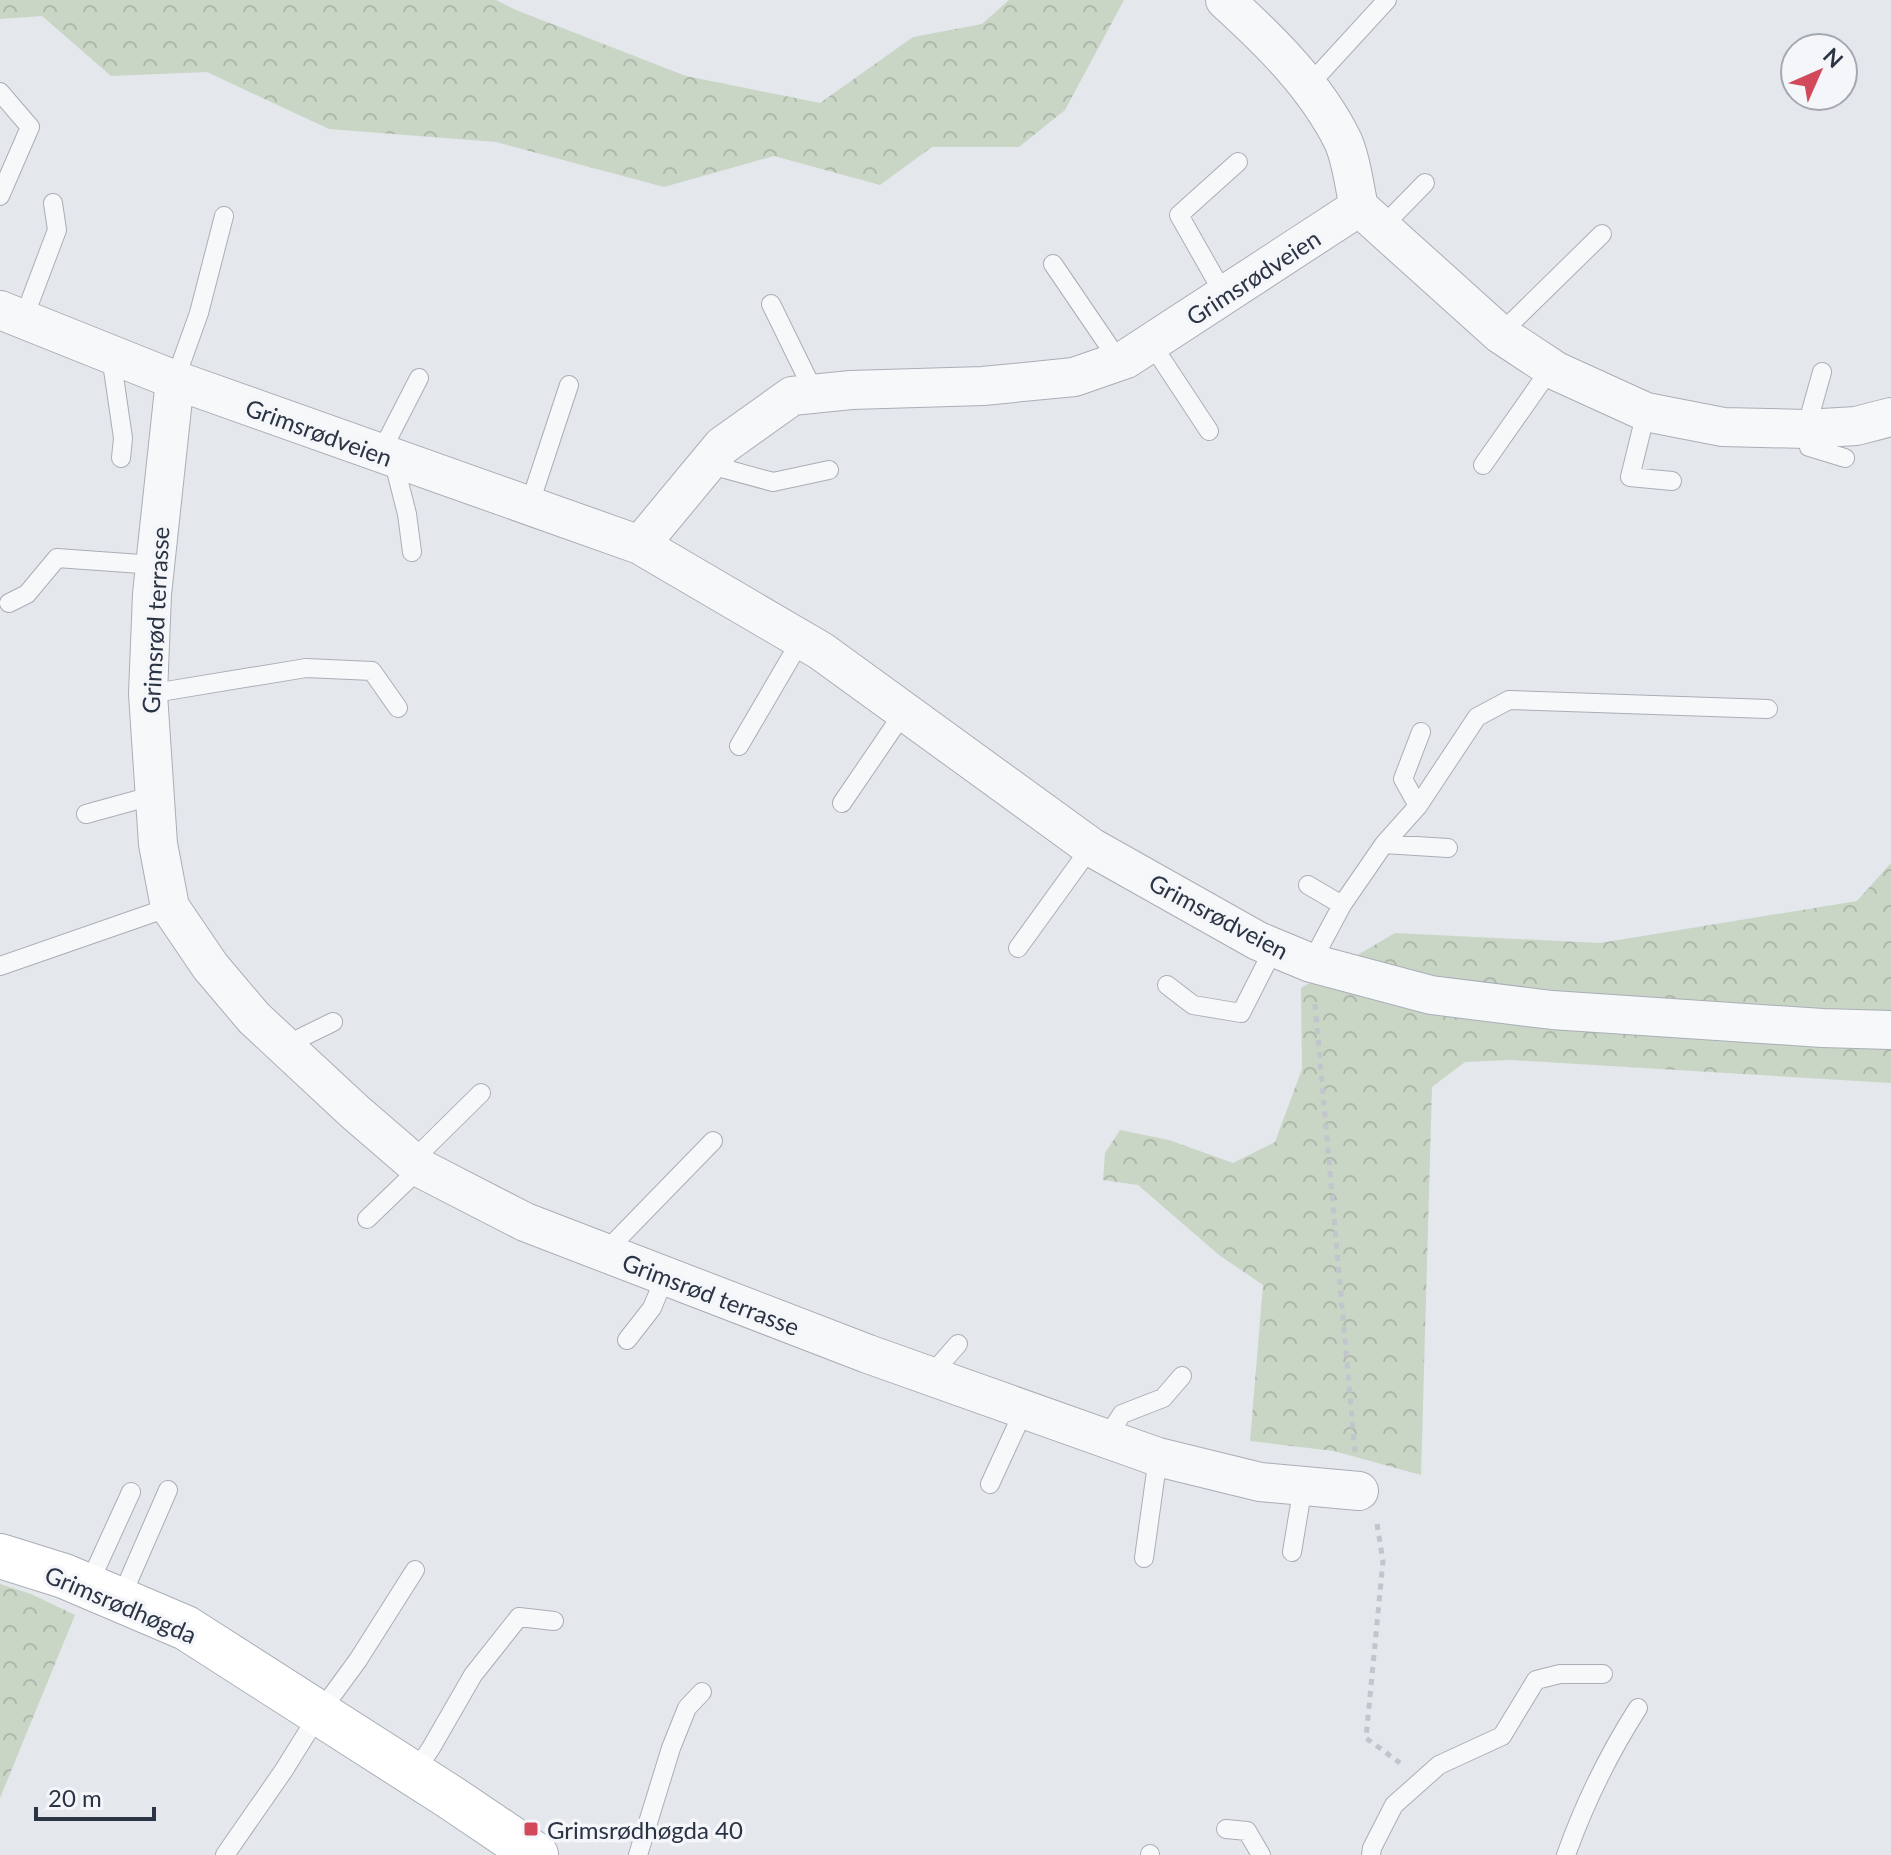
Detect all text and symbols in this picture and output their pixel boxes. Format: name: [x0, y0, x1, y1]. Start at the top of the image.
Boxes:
north arrow: [1779, 32, 1859, 112]
text: N: [1818, 42, 1849, 73]
street label: Grimsrødveien: [1181, 223, 1325, 331]
street label: Grimsrødveien: [242, 392, 396, 472]
street label: Grimsrød terrasse: [136, 526, 174, 714]
street label: Grimsrødveien: [1144, 867, 1294, 965]
street label: Grimsrød terrasse: [618, 1247, 804, 1341]
street label: Grimsrødhøgda: [41, 1559, 201, 1649]
scale bar: [36, 1771, 154, 1821]
text: 20 m: [48, 1783, 102, 1812]
place label: Grimsrødhøgda 40: [547, 1815, 743, 1844]
marker: Grimsrødhøgda 40: [522, 1820, 540, 1838]

